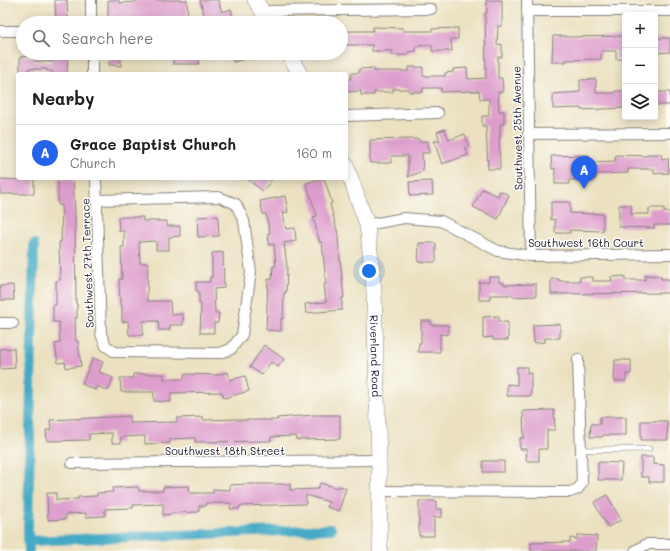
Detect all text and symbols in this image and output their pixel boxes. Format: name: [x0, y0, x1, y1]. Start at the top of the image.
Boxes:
map controls: [622, 12, 658, 120]
button: +: [622, 12, 658, 48]
search box: [16, 16, 348, 60]
icon: search: [30, 27, 52, 49]
text: Search here: [62, 28, 153, 48]
button: −: [622, 48, 658, 84]
street label: Southwest 25th Avenue: [508, 66, 526, 190]
button: layers: [622, 84, 658, 120]
text: Nearby: [32, 87, 94, 109]
text: Grace Baptist Church: [70, 134, 236, 154]
text: A: [40, 144, 50, 161]
text: 160 m: [296, 144, 332, 161]
text: Church: [70, 154, 115, 171]
pin: A: [571, 156, 597, 189]
street label: Southwest 27th Terrace: [77, 198, 97, 328]
street label: Southwest 16th Court: [528, 235, 644, 250]
your location: [359, 261, 379, 281]
street label: Riverland Road: [367, 315, 385, 397]
street label: Southwest 18th Street: [165, 443, 285, 458]

